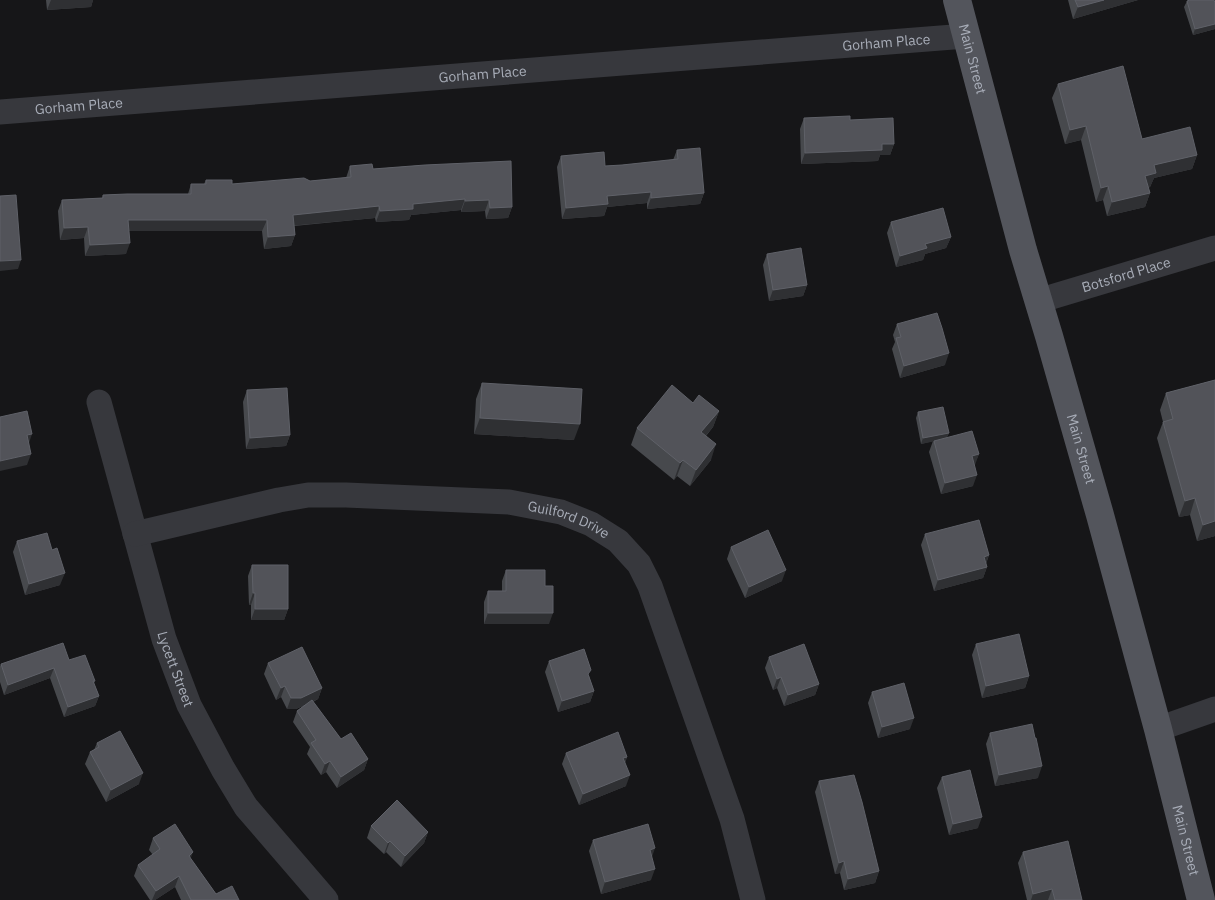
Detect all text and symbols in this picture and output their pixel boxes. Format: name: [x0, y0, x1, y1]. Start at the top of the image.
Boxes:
street label: Main Street: [955, 22, 990, 96]
street label: Gorham Place: [842, 30, 931, 55]
street label: Gorham Place: [438, 62, 527, 86]
street label: Gorham Place: [34, 93, 124, 118]
street label: Botsford Place: [1080, 253, 1173, 296]
street label: Main Street: [1063, 412, 1100, 486]
street label: Guilford Drive: [526, 497, 613, 543]
street label: Lycett Street: [153, 629, 198, 710]
street label: Main Street: [1168, 803, 1204, 877]

